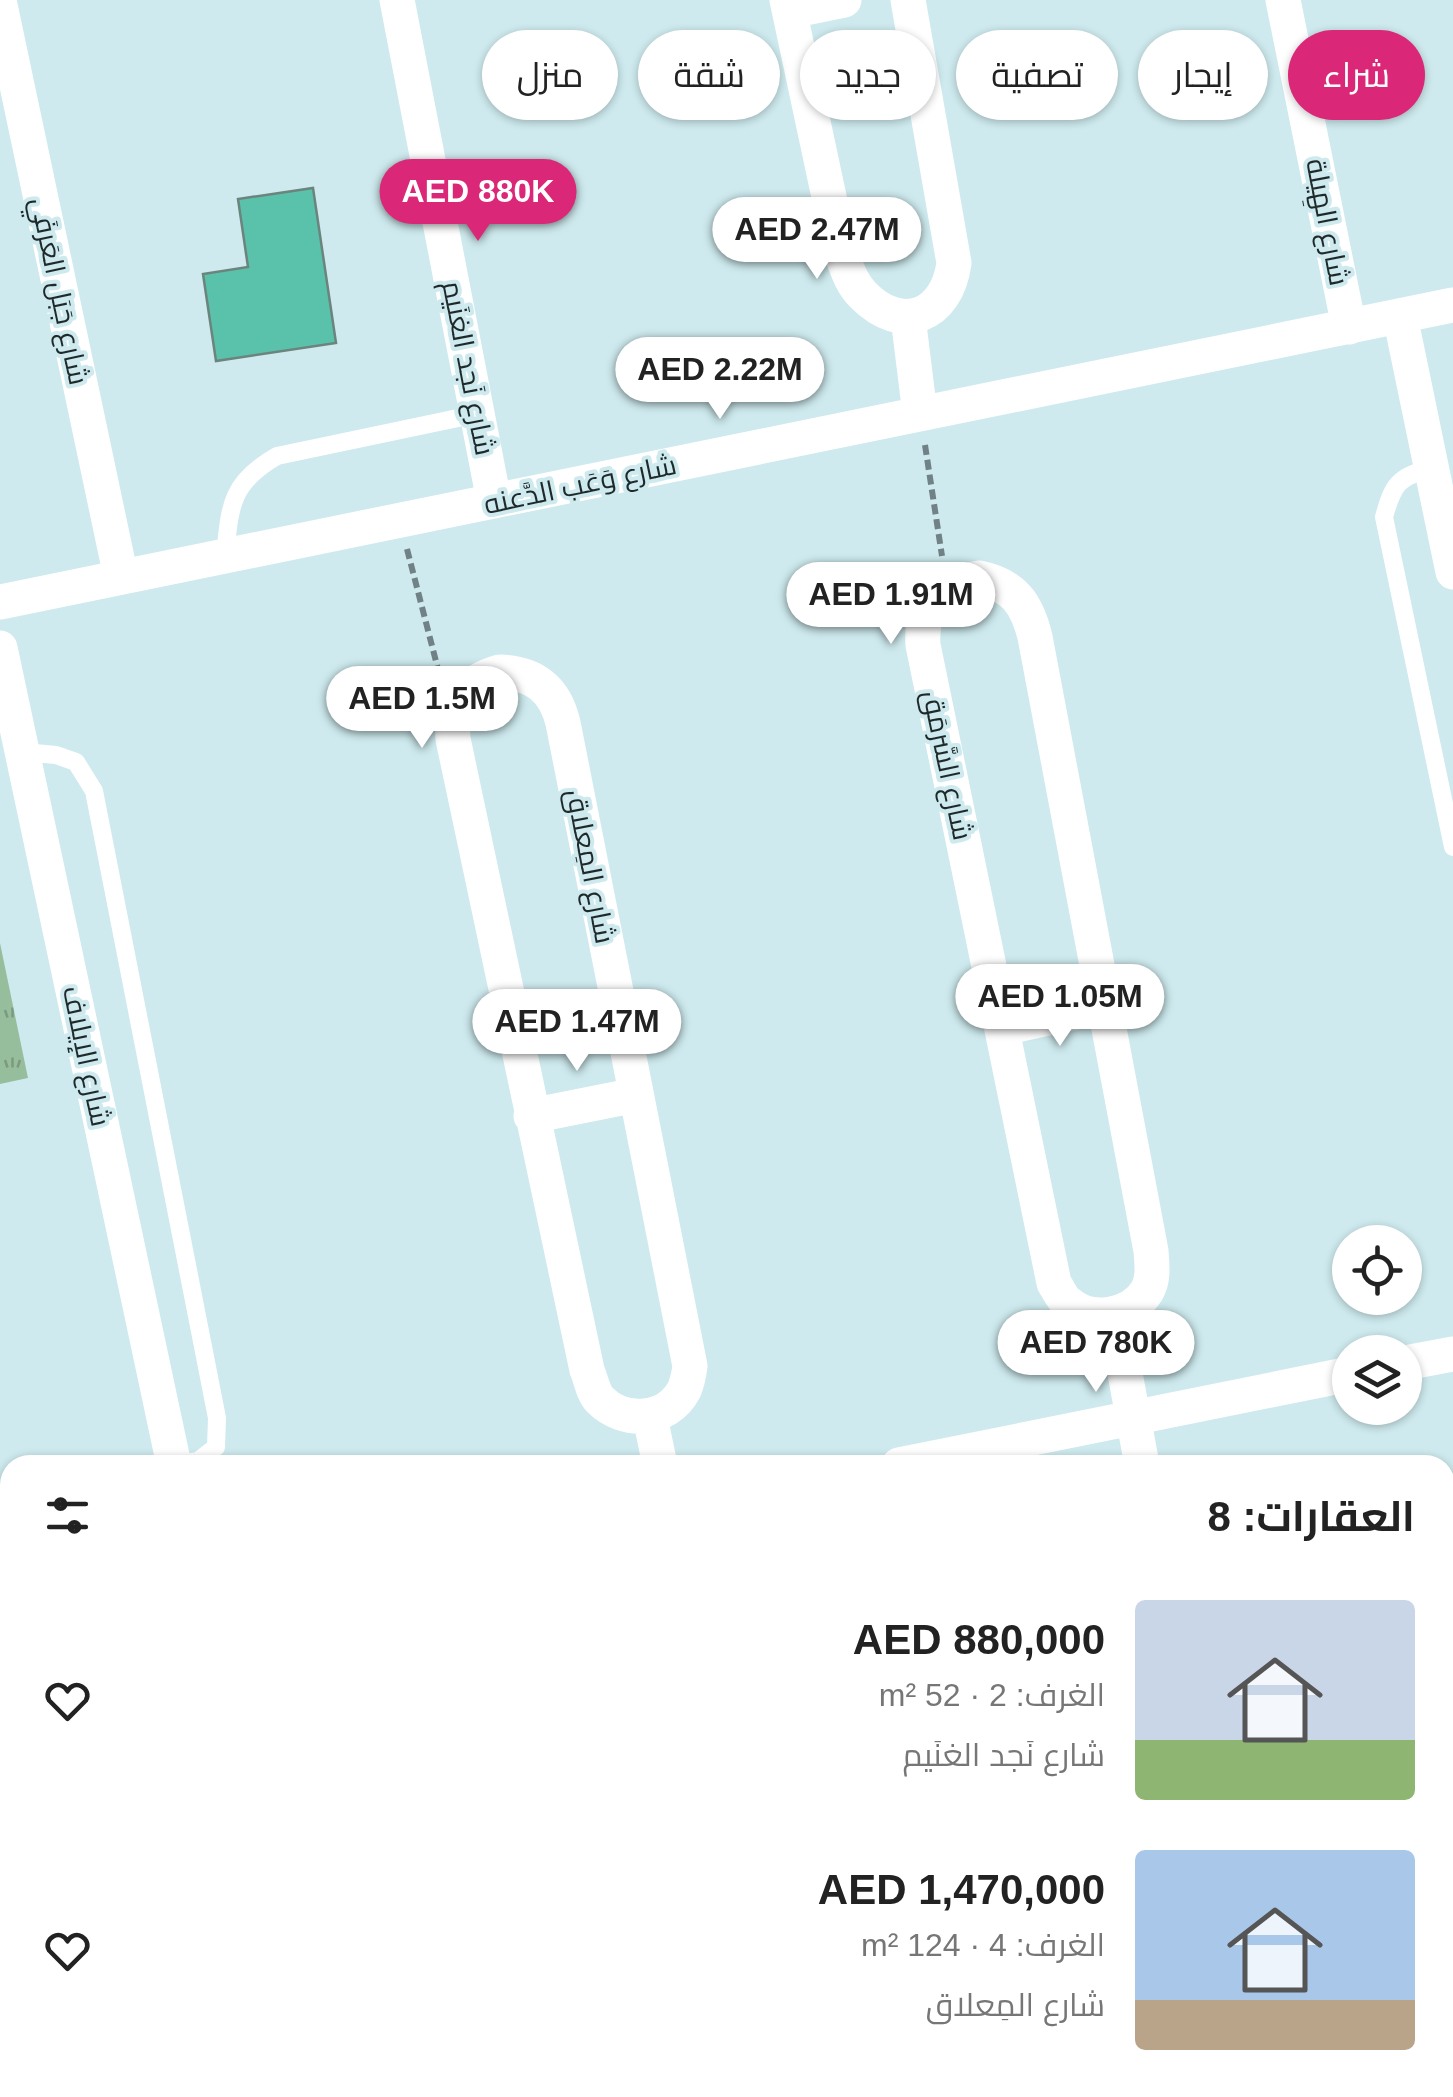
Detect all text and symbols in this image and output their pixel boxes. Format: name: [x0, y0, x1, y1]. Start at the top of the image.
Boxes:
chip: منزل: [482, 30, 618, 120]
chip: شقة: [638, 30, 780, 120]
chip: جديد: [800, 30, 936, 120]
chip: تصفية: [956, 30, 1118, 120]
chip: إيجار: [1138, 30, 1268, 120]
chip: شراء: [1288, 30, 1425, 120]
street label: شارع الهِيلة: [1294, 156, 1355, 289]
pin: AED 880K: [375, 159, 581, 244]
text: AED 880K: [402, 173, 554, 209]
street label: شارع جَبَل العَرفَي: [19, 195, 95, 389]
pin: AED 2.47M: [703, 197, 931, 282]
text: AED 2.47M: [734, 211, 900, 247]
street label: شارع نَجد الغنَيم: [432, 278, 501, 459]
pin: AED 2.22M: [606, 337, 834, 422]
text: AED 2.22M: [637, 351, 803, 387]
street label: شارع وَعَب الدَّعنه: [481, 449, 680, 523]
pin: AED 1.91M: [777, 562, 1005, 647]
text: AED 1.91M: [808, 576, 974, 612]
pin: AED 1.5M: [319, 666, 525, 751]
text: AED 1.5M: [348, 680, 496, 716]
street label: شارع السَّرمَق: [914, 687, 979, 843]
street label: شارع المِعلاق: [557, 786, 621, 947]
pin: AED 1.05M: [946, 964, 1174, 1049]
text: AED 1.05M: [977, 978, 1143, 1014]
street label: شارع الإيلاف: [54, 983, 117, 1130]
pin: AED 1.47M: [463, 989, 691, 1074]
text: AED 1.47M: [494, 1003, 660, 1039]
map controls: [1332, 1225, 1422, 1425]
button: locate: [1332, 1225, 1422, 1315]
pin: AED 780K: [993, 1310, 1199, 1395]
text: AED 780K: [1020, 1324, 1172, 1360]
button: layers: [1332, 1335, 1422, 1425]
icon: filters: [40, 1488, 95, 1543]
text: العقارات: 8: [1207, 1493, 1415, 1540]
text: AED 880,000: [853, 1616, 1105, 1663]
icon: home: [1215, 1640, 1335, 1760]
icon: heart: [40, 1673, 95, 1728]
text: الغرف: 2 · 52 m²: [879, 1677, 1105, 1713]
text: شارع نَجد الغنَيم: [903, 1737, 1105, 1773]
text: AED 1,470,000: [818, 1866, 1105, 1913]
icon: home: [1215, 1890, 1335, 2010]
icon: heart: [40, 1923, 95, 1978]
text: الغرف: 4 · 124 m²: [861, 1927, 1105, 1963]
text: شارع المِعلاق: [926, 1987, 1105, 2023]

